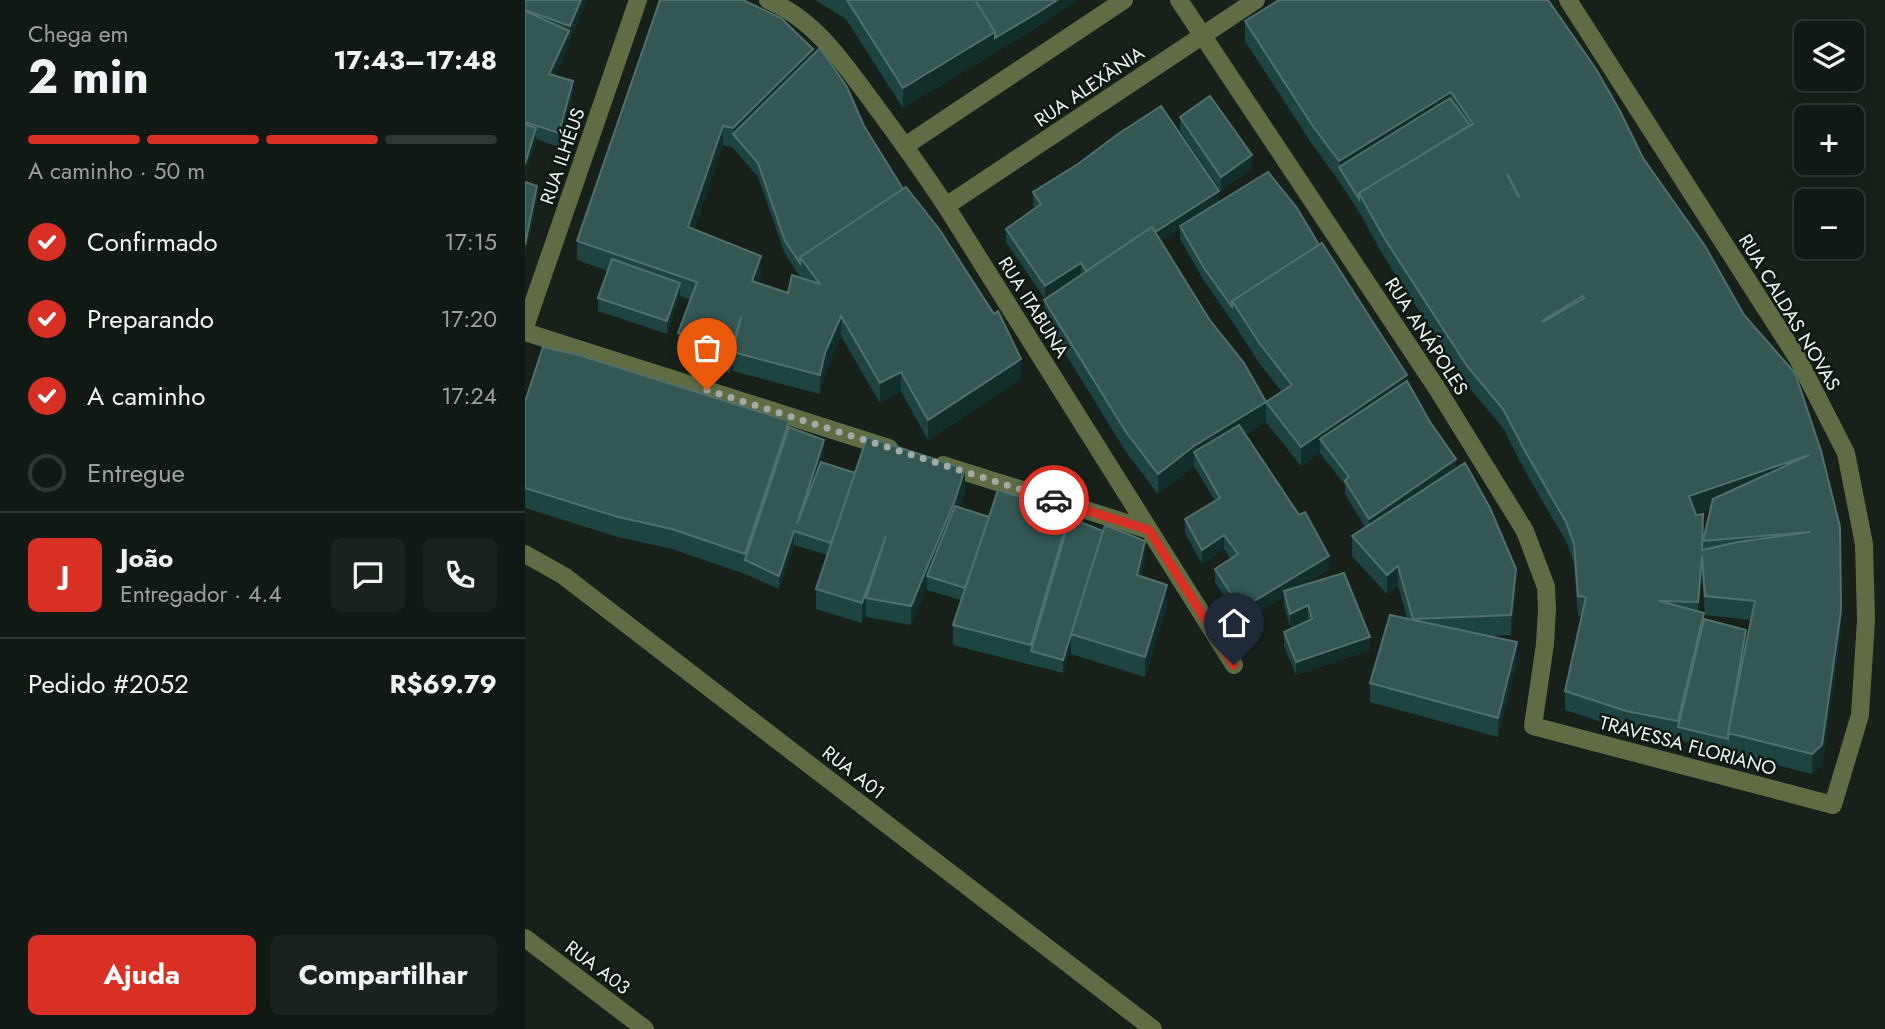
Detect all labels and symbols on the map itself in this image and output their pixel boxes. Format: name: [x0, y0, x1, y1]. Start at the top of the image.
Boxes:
street label: RUA ALEXÂNIA: [1029, 39, 1150, 133]
street label: RUA ILHÉUS: [533, 104, 592, 208]
street label: RUA CALDAS NOVAS: [1732, 229, 1847, 396]
street label: RUA ITABUNA: [992, 251, 1076, 363]
street label: RUA ANÁPOLES: [1378, 272, 1475, 400]
pin: [677, 318, 737, 390]
courier: [1019, 465, 1089, 535]
pin: [1204, 593, 1264, 665]
street label: TRAVESSA FLORIANO: [1596, 709, 1779, 782]
street label: RUA A01: [817, 739, 891, 806]
street label: RUA A03: [560, 934, 636, 1001]

